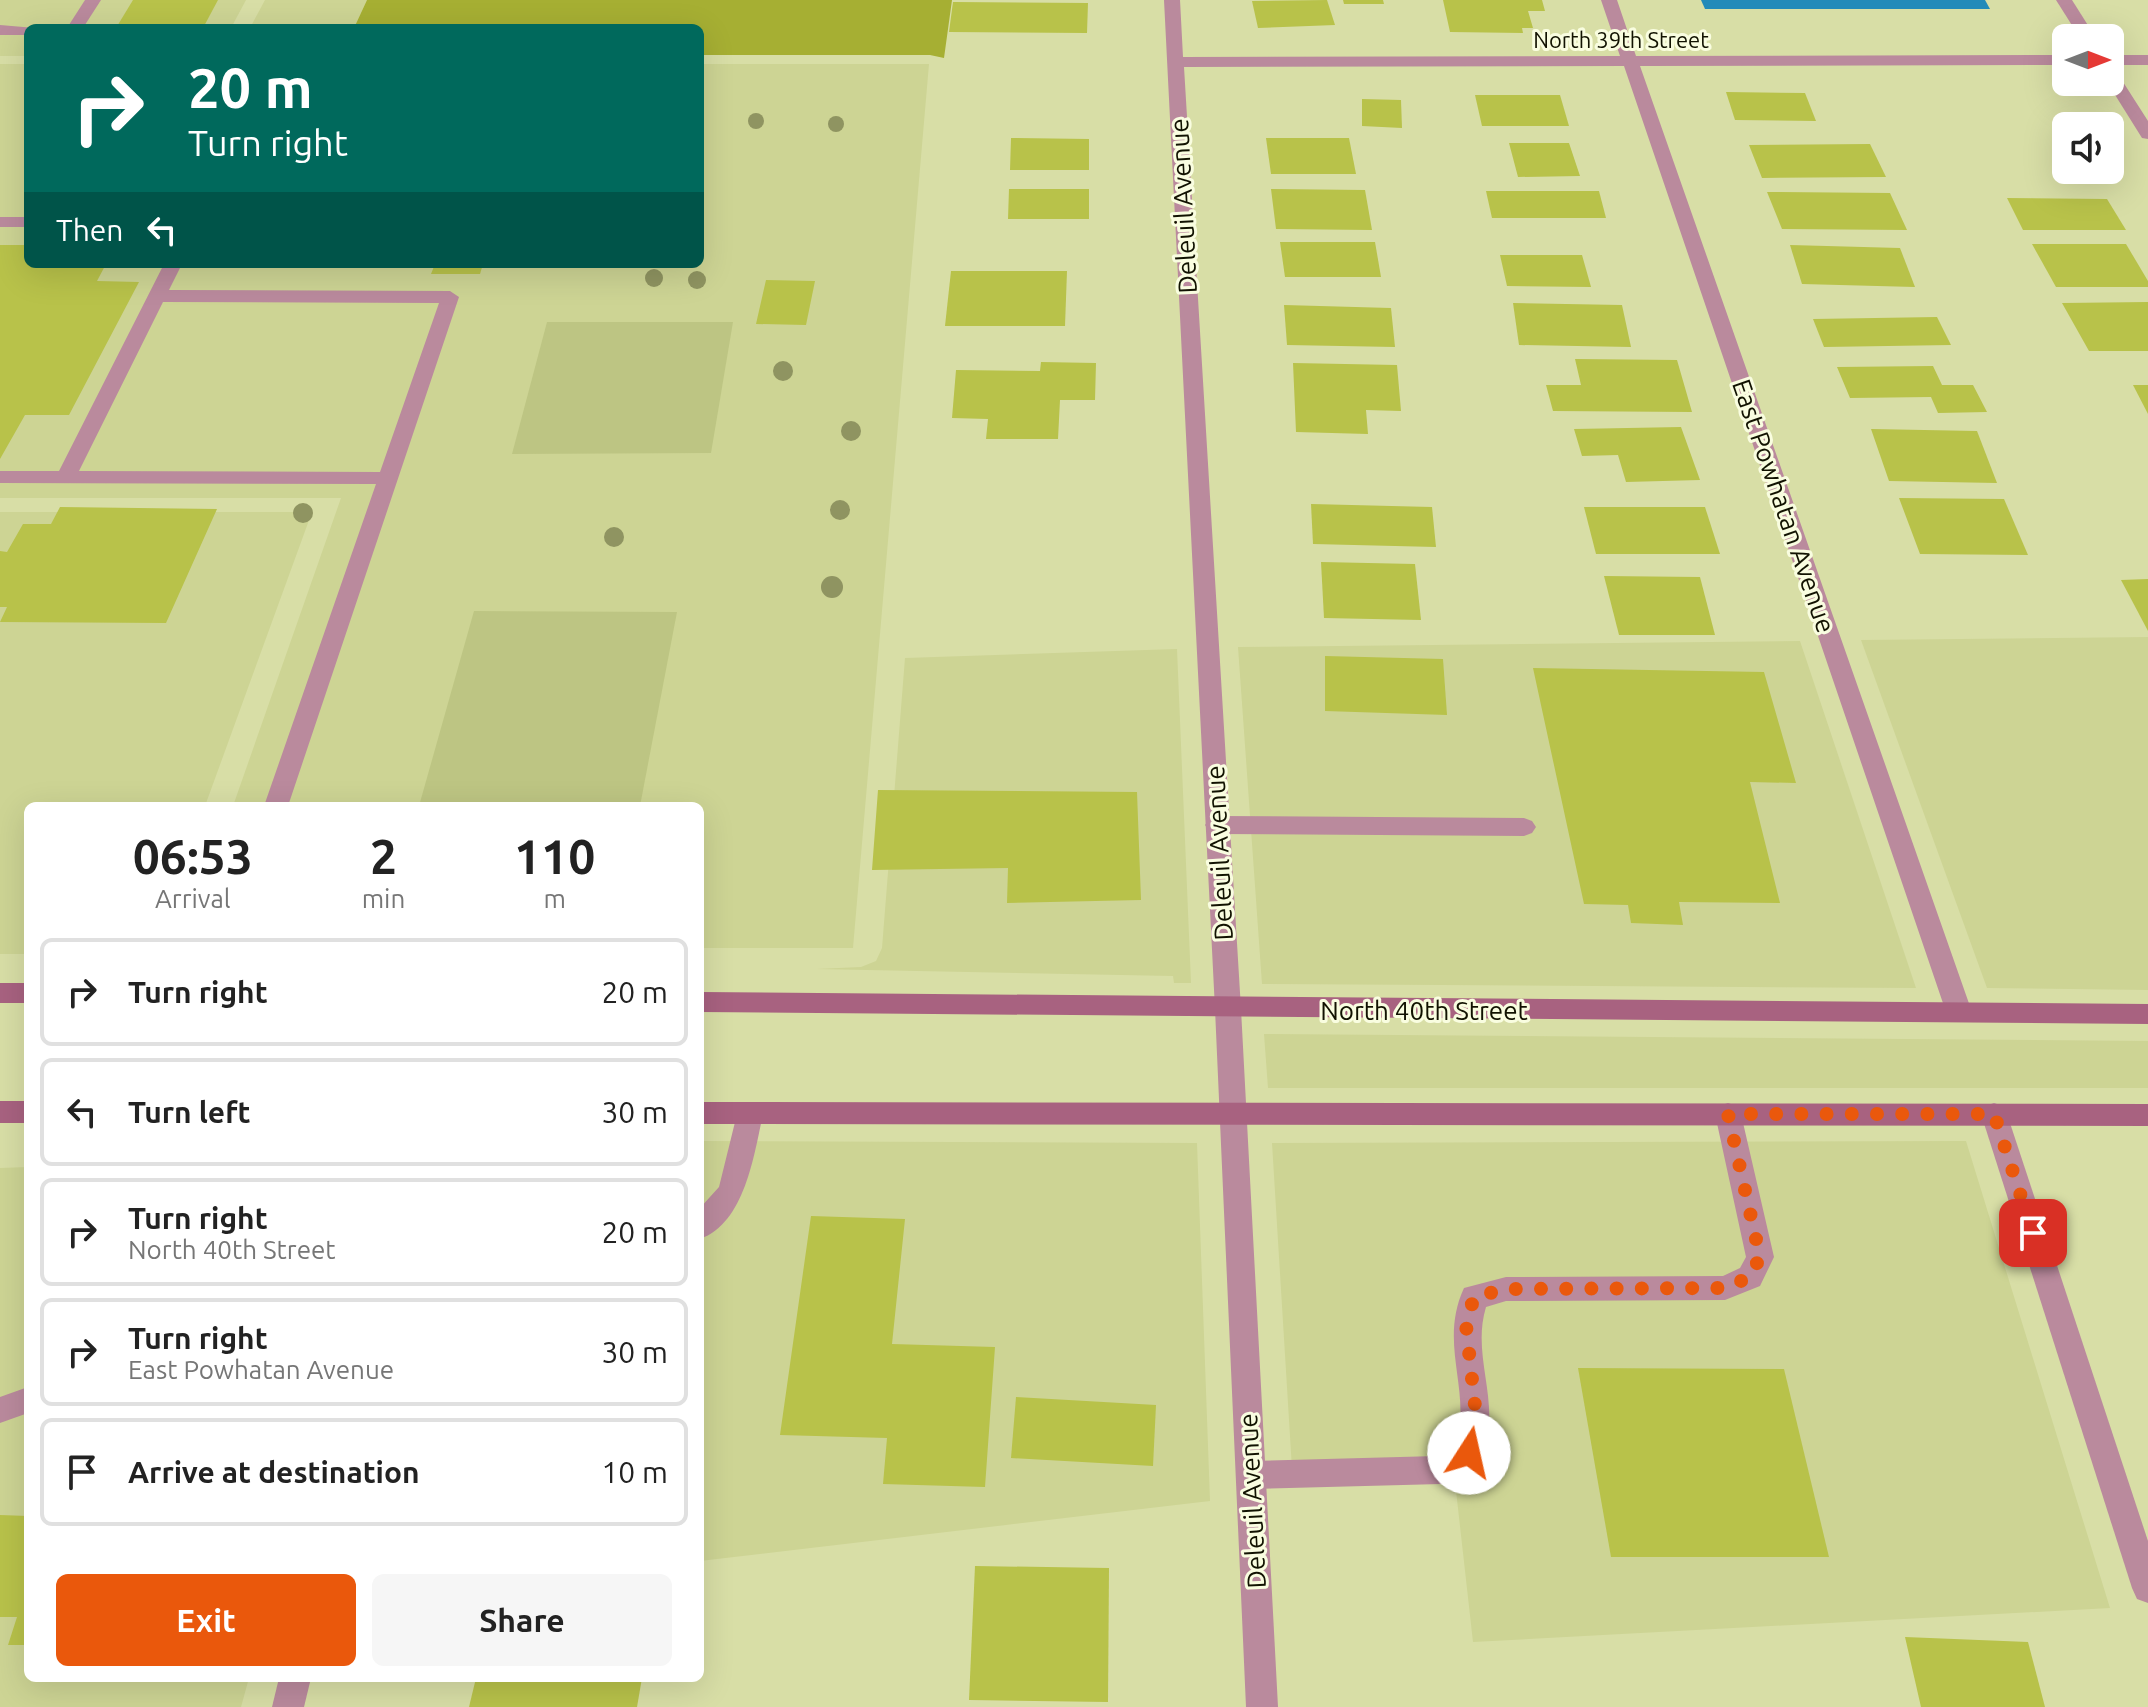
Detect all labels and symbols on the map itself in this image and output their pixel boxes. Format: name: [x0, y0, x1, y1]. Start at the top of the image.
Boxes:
north arrow: [2052, 24, 2124, 96]
street label: North 39th Street: [1533, 27, 1709, 52]
street label: Deleuil Avenue: [1164, 118, 1202, 294]
street label: East Powhatan Avenue: [1727, 375, 1841, 637]
street label: Deleuil Avenue: [1200, 765, 1238, 941]
street label: North 40th Street: [1320, 996, 1528, 1025]
pin: [1999, 1199, 2067, 1267]
position arrow: [1427, 1411, 1511, 1495]
street label: Deleuil Avenue: [1233, 1413, 1271, 1589]

